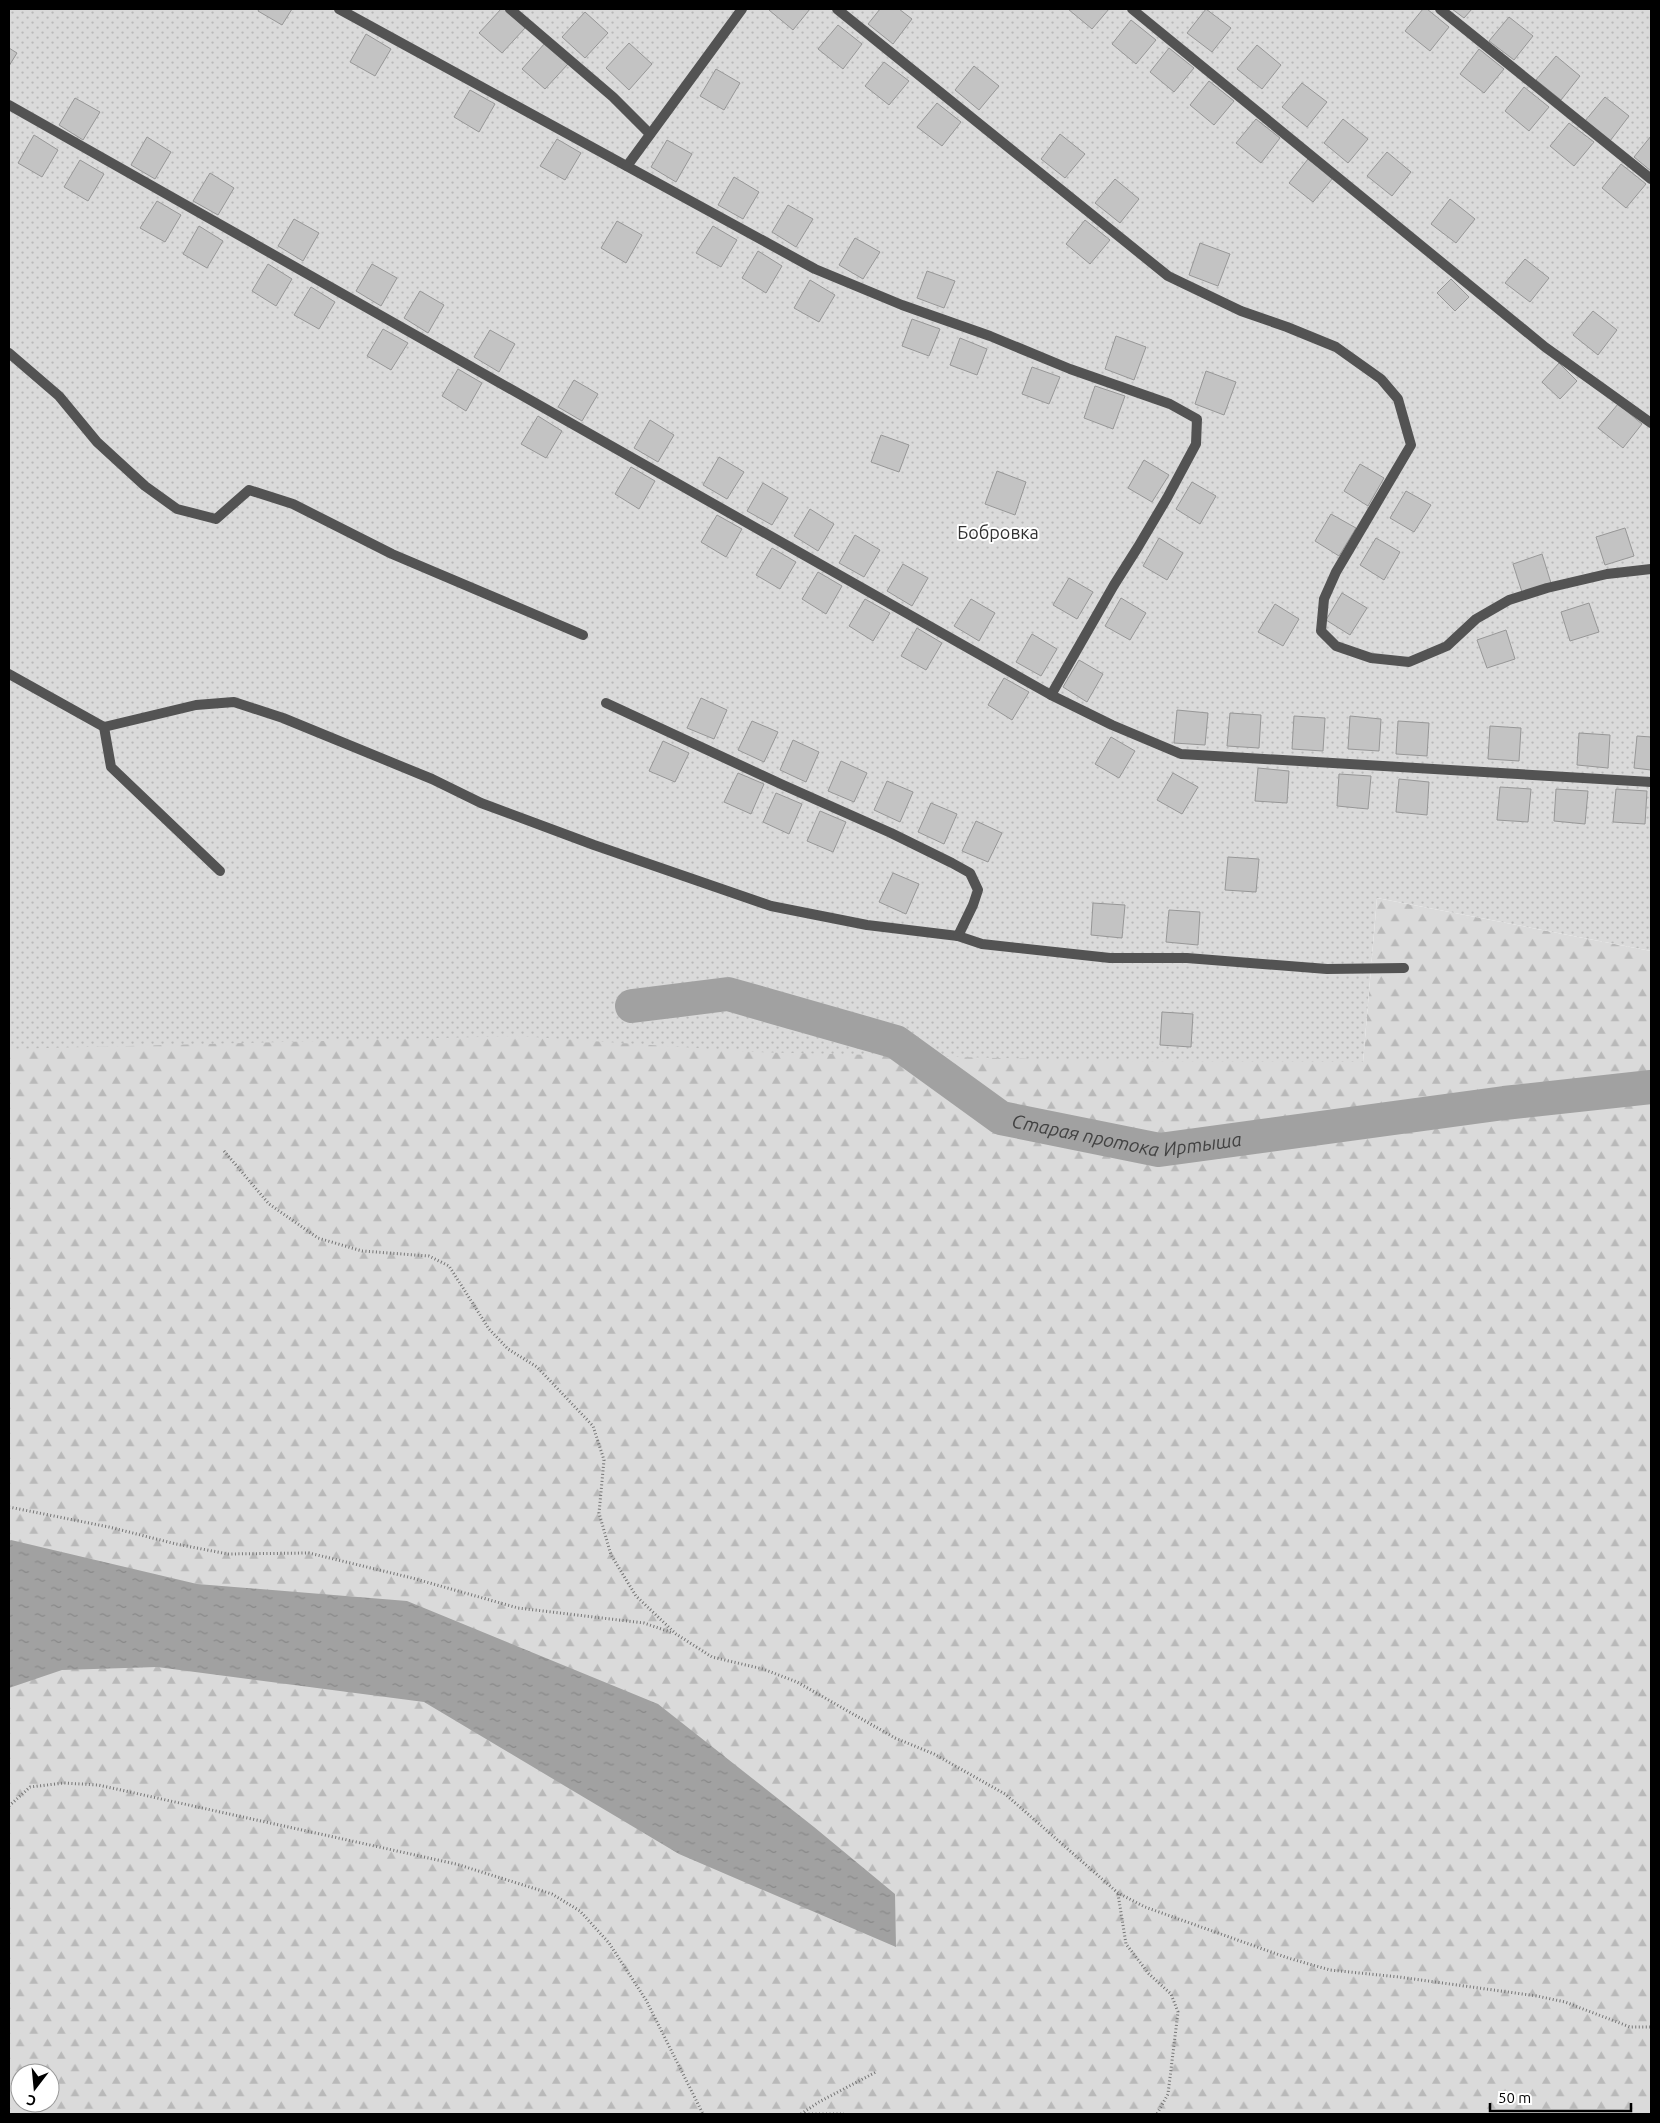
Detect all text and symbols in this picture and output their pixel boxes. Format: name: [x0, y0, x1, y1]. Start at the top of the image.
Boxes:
park label: Бобровка: [957, 522, 1039, 542]
water label: Старая протока Иртыша: [1010, 1109, 1243, 1161]
north arrow: [10, 2063, 60, 2113]
scale bar: [1490, 2080, 1631, 2112]
text: 50 m: [1498, 2089, 1531, 2106]
text: С: [25, 2092, 38, 2109]

